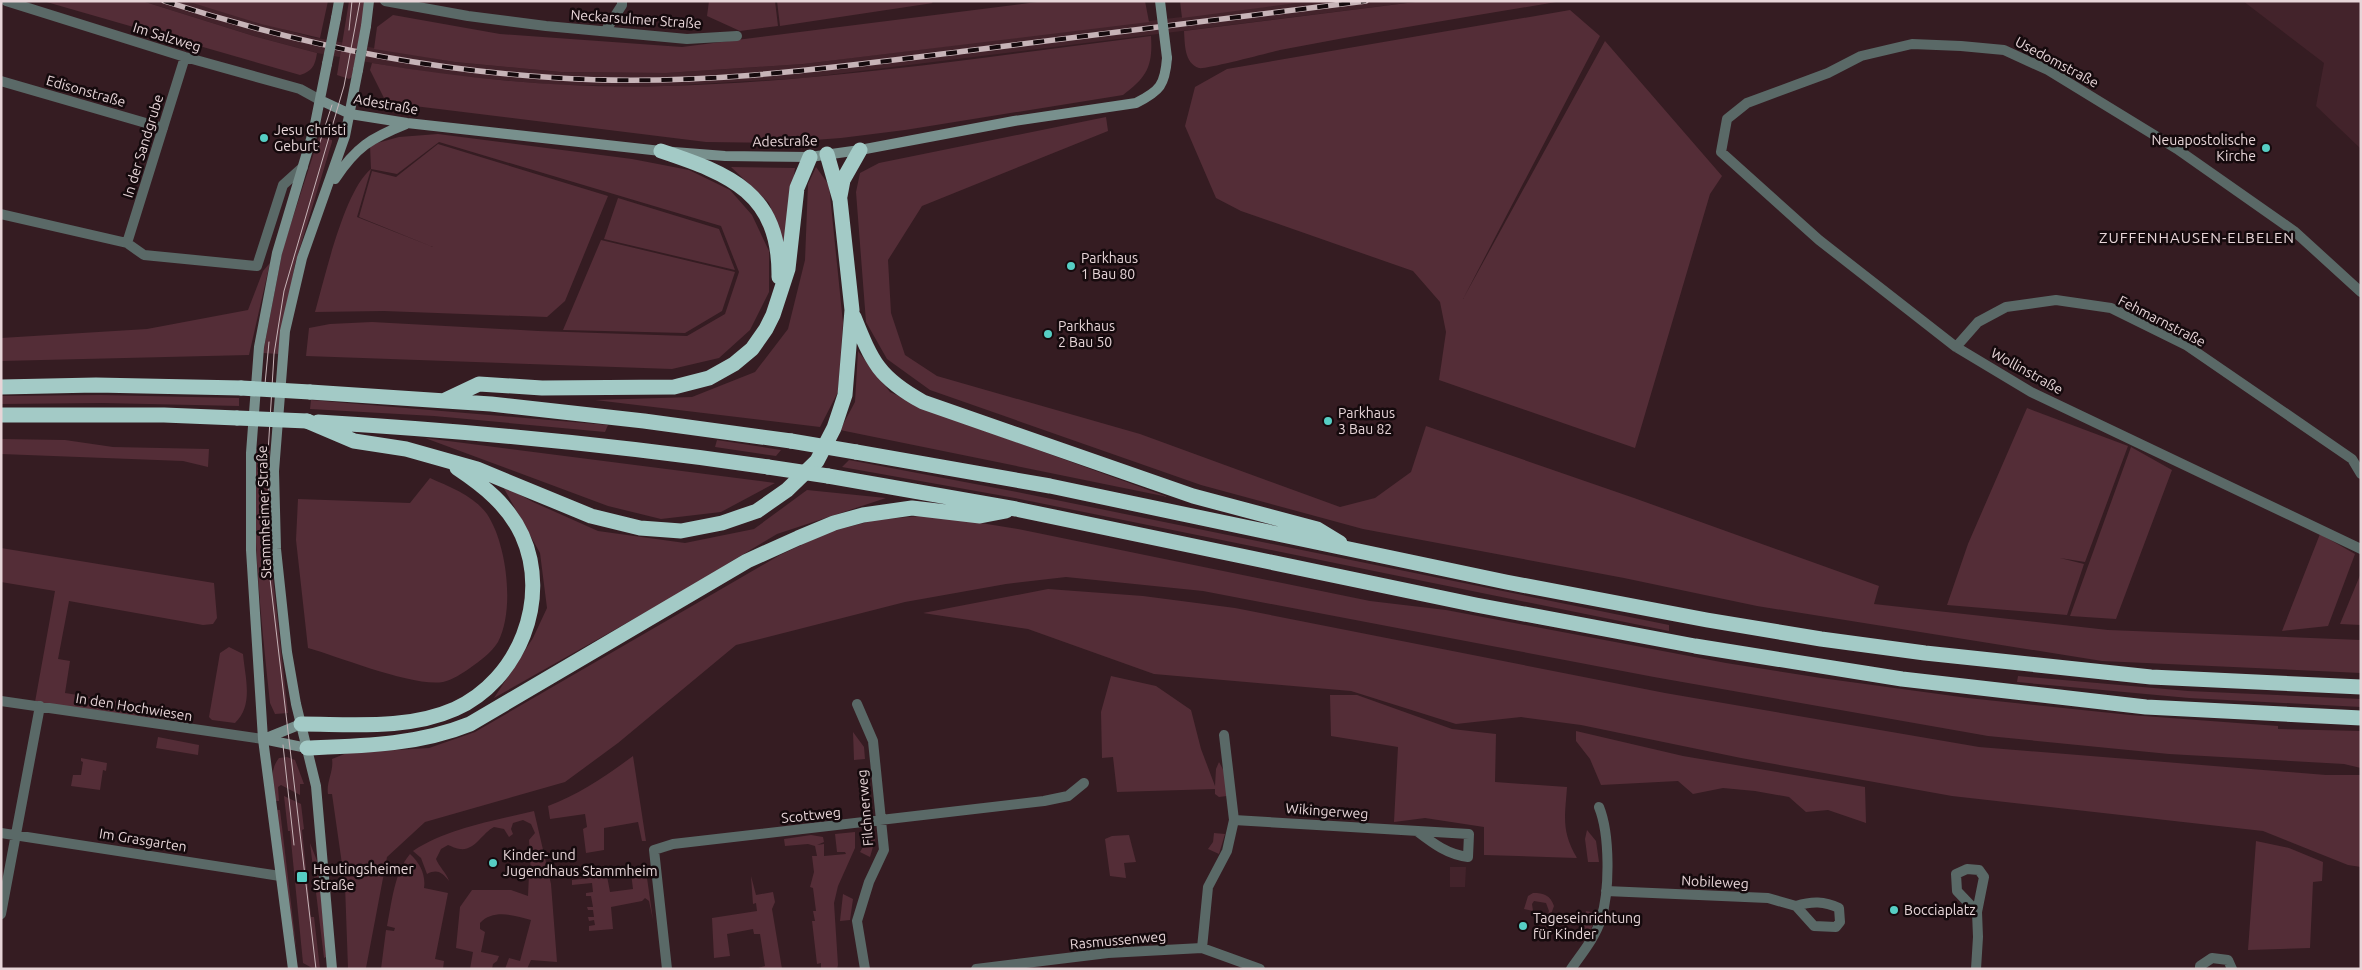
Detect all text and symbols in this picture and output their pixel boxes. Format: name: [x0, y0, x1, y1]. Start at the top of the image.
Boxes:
street label: Neckarsulmer Straße: [570, 6, 702, 32]
street label: Im Salzweg: [131, 19, 203, 55]
street label: Usedomstraße: [2013, 33, 2101, 91]
street label: Edisonstraße: [44, 72, 128, 110]
street label: Adestraße: [352, 90, 420, 118]
street label: In der Sandgrube: [120, 92, 166, 200]
place label: Jesu Christi Geburt: [274, 122, 346, 154]
marker: Jesu Christi Geburt: [258, 132, 270, 144]
street label: Adestraße: [752, 132, 818, 150]
place label: Neuapostolische Kirche: [2152, 132, 2256, 164]
marker: Neuapostolische Kirche: [2260, 142, 2272, 154]
district label: ZUFFENHAUSEN-ELBELEN: [2099, 229, 2295, 246]
place label: Parkhaus 1 Bau 80: [1081, 250, 1138, 282]
marker: Parkhaus 1 Bau 80: [1065, 260, 1077, 272]
street label: Fehmarnstraße: [2116, 292, 2208, 350]
place label: Parkhaus 2 Bau 50: [1058, 318, 1115, 350]
marker: Parkhaus 2 Bau 50: [1042, 328, 1054, 340]
street label: Wollinstraße: [1988, 345, 2066, 397]
place label: Parkhaus 3 Bau 82: [1338, 405, 1395, 437]
marker: Parkhaus 3 Bau 82: [1322, 415, 1334, 427]
street label: Stammheimer Straße: [254, 445, 274, 579]
street label: In den Hochwiesen: [74, 690, 194, 724]
street label: Filchnerweg: [854, 769, 876, 847]
street label: Wikingerweg: [1285, 800, 1369, 822]
street label: Scottweg: [781, 804, 841, 826]
street label: Im Grasgarten: [98, 825, 188, 855]
place label: Kinder- und Jugendhaus Stammheim: [503, 847, 658, 879]
marker: Kinder- und Jugendhaus Stammheim: [487, 857, 499, 869]
place label: Heutingsheimer Straße: [313, 861, 414, 893]
marker: Heutingsheimer Straße: [295, 870, 309, 884]
street label: Nobileweg: [1681, 872, 1749, 892]
place label: Bocciaplatz: [1904, 902, 1976, 918]
marker: Bocciaplatz: [1888, 904, 1900, 916]
place label: Tageseinrichtung für Kinder: [1533, 910, 1641, 942]
marker: Tageseinrichtung für Kinder: [1517, 920, 1529, 932]
street label: Rasmussenweg: [1069, 928, 1167, 952]

